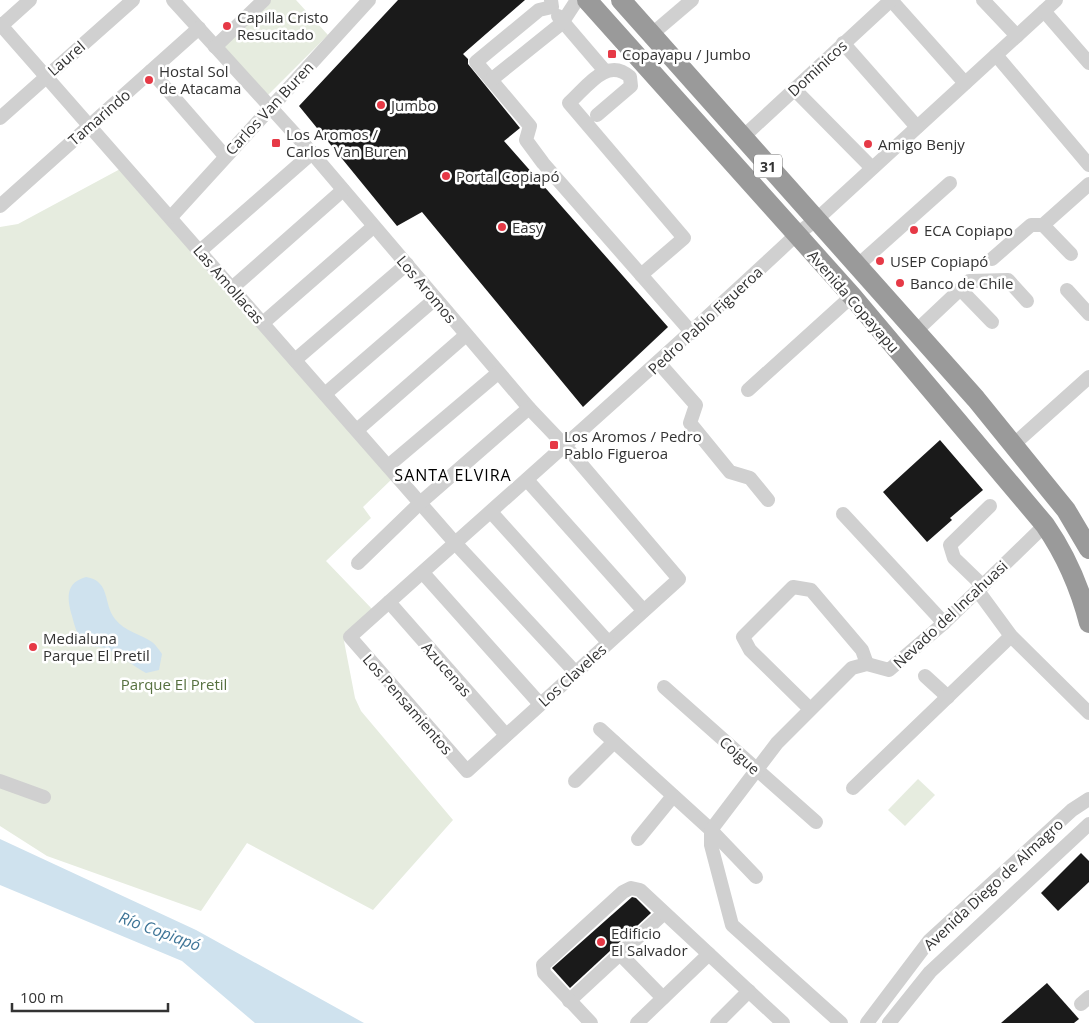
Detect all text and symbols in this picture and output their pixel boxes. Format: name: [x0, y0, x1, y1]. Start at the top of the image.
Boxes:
place label: Capilla Cristo Resucitado: [237, 7, 328, 44]
marker: Capilla Cristo Resucitado: [221, 20, 233, 32]
street label: Dominicos: [783, 35, 851, 101]
street label: Laurel: [43, 36, 89, 80]
place label: Copayapu / Jumbo: [622, 44, 751, 64]
marker: Copayapu / Jumbo: [606, 48, 618, 60]
street label: Carlos Van Buren: [220, 57, 318, 159]
place label: Hostal Sol de Atacama: [159, 61, 241, 98]
marker: Hostal Sol de Atacama: [143, 74, 155, 86]
street label: Tamarindo: [64, 84, 134, 150]
place label: Jumbo: [389, 95, 436, 115]
marker: Jumbo: [375, 99, 387, 111]
place label: Los Aromos / Carlos Van Buren: [286, 124, 407, 161]
place label: Amigo Benjy: [878, 134, 965, 154]
marker: Los Aromos / Carlos Van Buren: [270, 137, 282, 149]
marker: Amigo Benjy: [862, 138, 874, 150]
road number: 31: [754, 154, 782, 178]
place label: Portal Copiapó: [456, 166, 560, 186]
marker: Portal Copiapó: [440, 170, 452, 182]
place label: Easy: [512, 217, 544, 237]
place label: ECA Copiapo: [924, 220, 1013, 240]
marker: Easy: [496, 221, 508, 233]
marker: ECA Copiapo: [908, 224, 920, 236]
street label: Las Amollacas: [189, 240, 269, 328]
street label: Avenida Copayapu: [804, 245, 904, 357]
street label: Los Aromos: [393, 251, 461, 327]
place label: USEP Copiapó: [890, 251, 988, 271]
marker: USEP Copiapó: [874, 255, 886, 267]
street label: Pedro Pablo Figueroa: [643, 262, 767, 378]
place label: Banco de Chile: [910, 273, 1013, 293]
marker: Banco de Chile: [894, 277, 906, 289]
place label: Los Aromos / Pedro Pablo Figueroa: [564, 426, 702, 463]
marker: Los Aromos / Pedro Pablo Figueroa: [548, 439, 560, 451]
district label: SANTA ELVIRA: [394, 464, 512, 486]
street label: Nevado del Incahuasi: [889, 556, 1011, 672]
place label: Medialuna Parque El Pretil: [43, 628, 150, 665]
street label: Azucenas: [418, 638, 476, 700]
street label: Los Claveles: [534, 639, 610, 711]
marker: Medialuna Parque El Pretil: [27, 641, 39, 653]
street label: Los Pensamientos: [359, 650, 457, 758]
park label: Parque El Pretil: [121, 674, 227, 694]
street label: Coigue: [715, 731, 765, 779]
street label: Avenida Diego de Almagro: [919, 814, 1067, 954]
water label: Río Copiapó: [116, 906, 204, 956]
place label: Edificio El Salvador: [611, 923, 688, 960]
marker: Edificio El Salvador: [595, 936, 607, 948]
scale bar: [12, 980, 169, 1012]
text: 100 m: [20, 987, 64, 1007]

